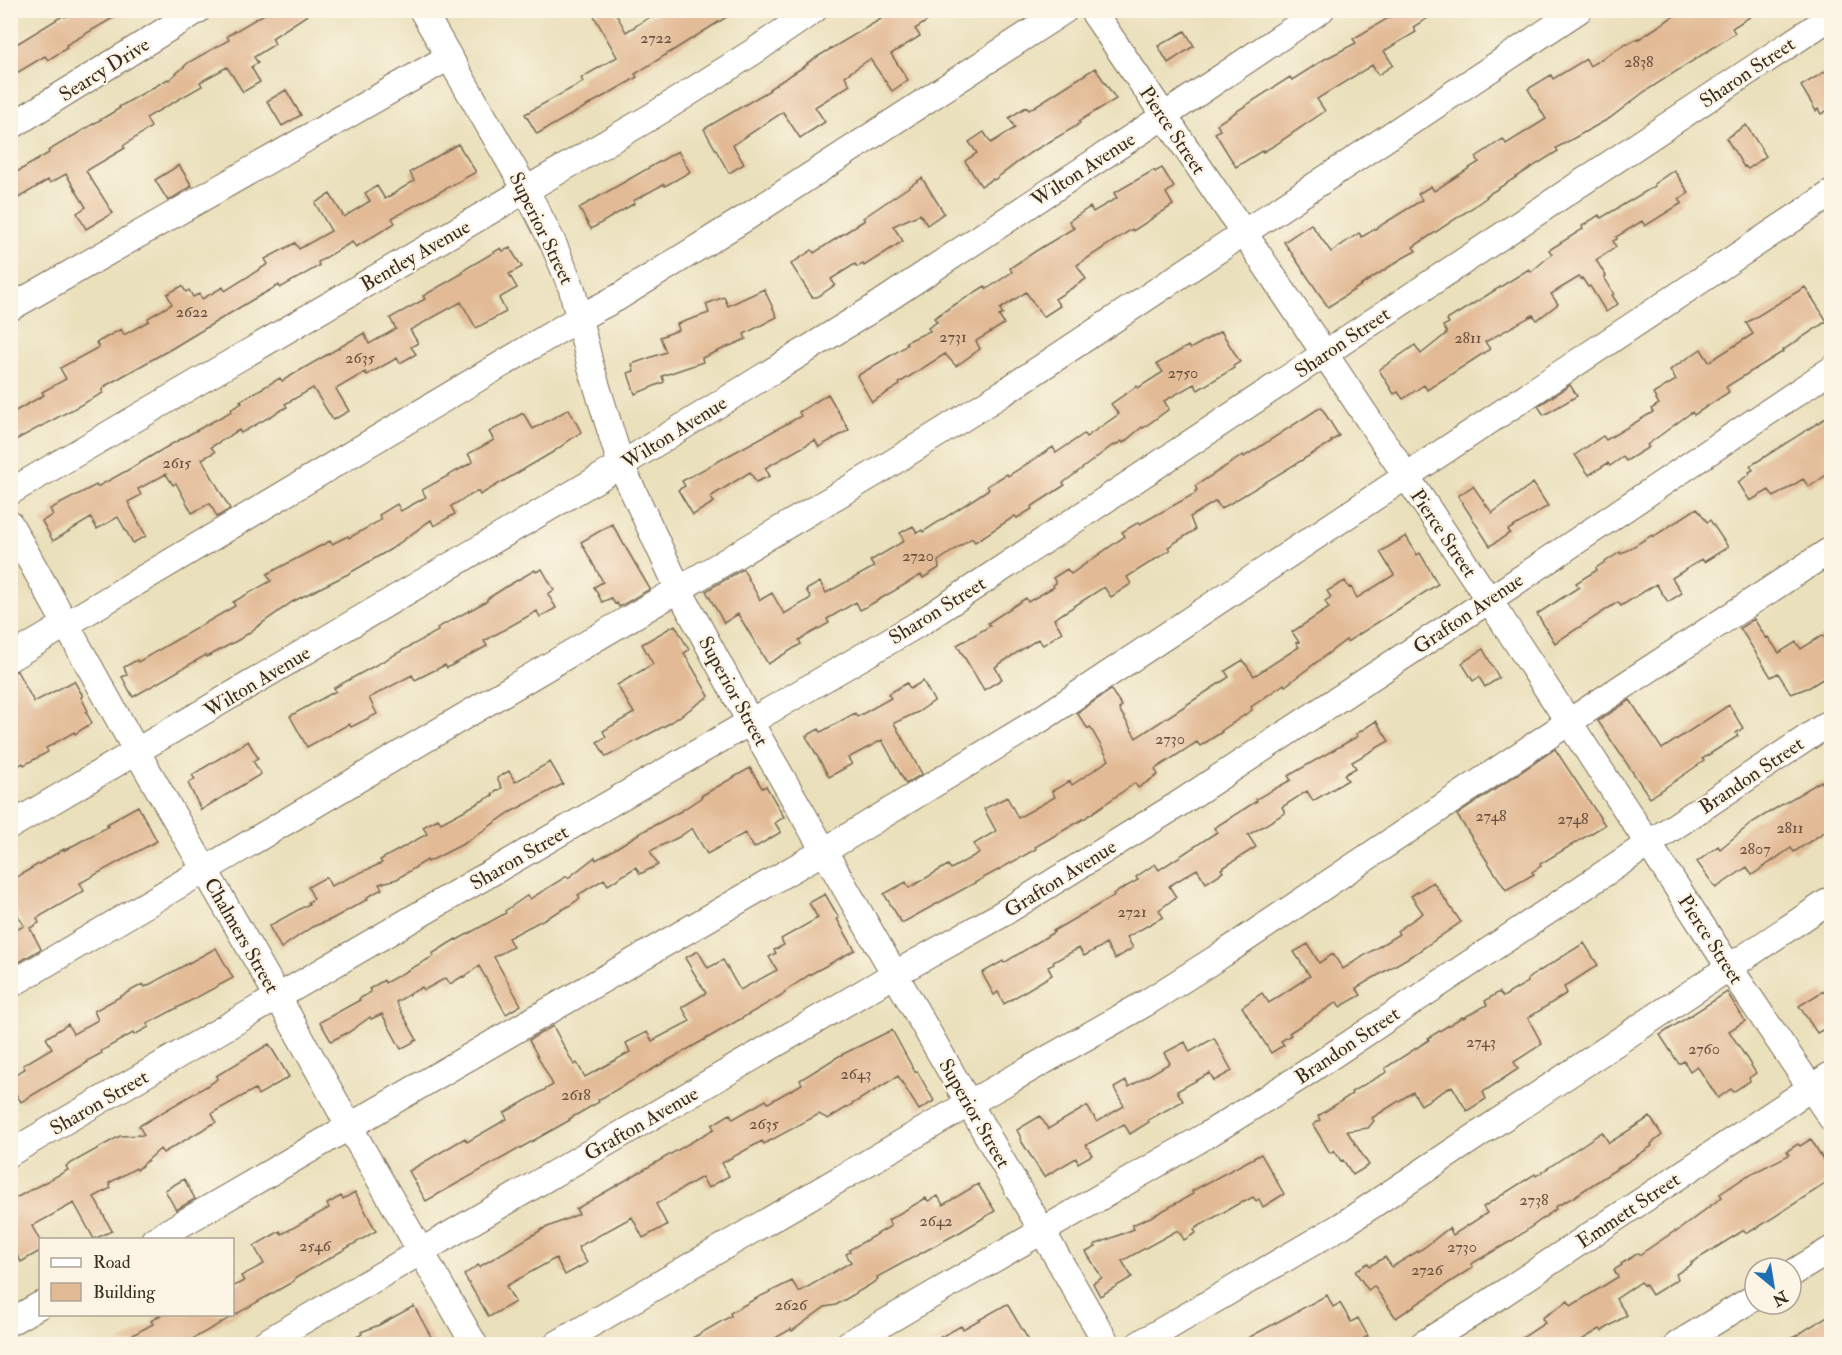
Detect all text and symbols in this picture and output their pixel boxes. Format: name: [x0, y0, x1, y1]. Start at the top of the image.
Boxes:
house number: 2722: [640, 28, 672, 48]
street label: Sharon Street: [1695, 31, 1800, 113]
street label: Searcy Drive: [54, 32, 154, 107]
house number: 2838: [1624, 52, 1654, 72]
street label: Pierce Street: [1134, 81, 1212, 180]
street label: Wilton Avenue: [1026, 126, 1140, 213]
street label: Superior Street: [503, 168, 580, 289]
street label: Bentley Avenue: [356, 214, 475, 297]
street label: Sharon Street: [1290, 301, 1395, 383]
house number: 2622: [176, 302, 208, 322]
house number: 2731: [939, 327, 967, 347]
house number: 2811: [1454, 328, 1482, 348]
house number: 2635: [345, 348, 375, 368]
house number: 2750: [1168, 363, 1198, 383]
street label: Wilton Avenue: [616, 390, 731, 475]
house number: 2615: [163, 453, 191, 473]
street label: Pierce Street: [1405, 484, 1483, 583]
house number: 2720: [902, 546, 934, 566]
street label: Grafton Avenue: [1408, 567, 1528, 659]
street label: Sharon Street: [884, 571, 991, 650]
street label: Superior Street: [692, 632, 774, 752]
street label: Wilton Avenue: [199, 640, 315, 723]
house number: 2730: [1155, 729, 1185, 749]
street label: Brandon Street: [1694, 731, 1809, 820]
house number: 2748: [1475, 806, 1507, 826]
house number: 2748: [1557, 809, 1589, 829]
house number: 2811: [1776, 818, 1804, 838]
street label: Sharon Street: [466, 819, 573, 896]
street label: Grafton Avenue: [1000, 834, 1121, 923]
house number: 2807: [1739, 839, 1771, 859]
street label: Chalmers Street: [198, 873, 285, 998]
street label: Pierce Street: [1672, 890, 1749, 989]
house number: 2721: [1117, 902, 1147, 922]
street label: Brandon Street: [1290, 1001, 1405, 1090]
house number: 2743: [1466, 1032, 1496, 1052]
house number: 2760: [1688, 1039, 1720, 1059]
street label: Superior Street: [932, 1054, 1016, 1173]
street label: Sharon Street: [46, 1064, 153, 1141]
house number: 2643: [841, 1064, 871, 1084]
street label: Grafton Avenue: [580, 1081, 703, 1166]
house number: 2618: [561, 1085, 591, 1105]
house number: 2635: [749, 1114, 779, 1134]
street label: Emmett Street: [1572, 1166, 1685, 1254]
house number: 2738: [1519, 1190, 1549, 1210]
house number: 2642: [920, 1211, 952, 1231]
house number: 2546: [299, 1236, 332, 1256]
house number: 2730: [1447, 1237, 1477, 1257]
legend: [39, 1238, 234, 1316]
text: Road: [93, 1251, 131, 1274]
north arrow: [1743, 1256, 1803, 1316]
house number: 2726: [1411, 1260, 1444, 1280]
text: Building: [93, 1281, 156, 1304]
text: N: [1768, 1285, 1792, 1311]
house number: 2626: [775, 1295, 808, 1315]

